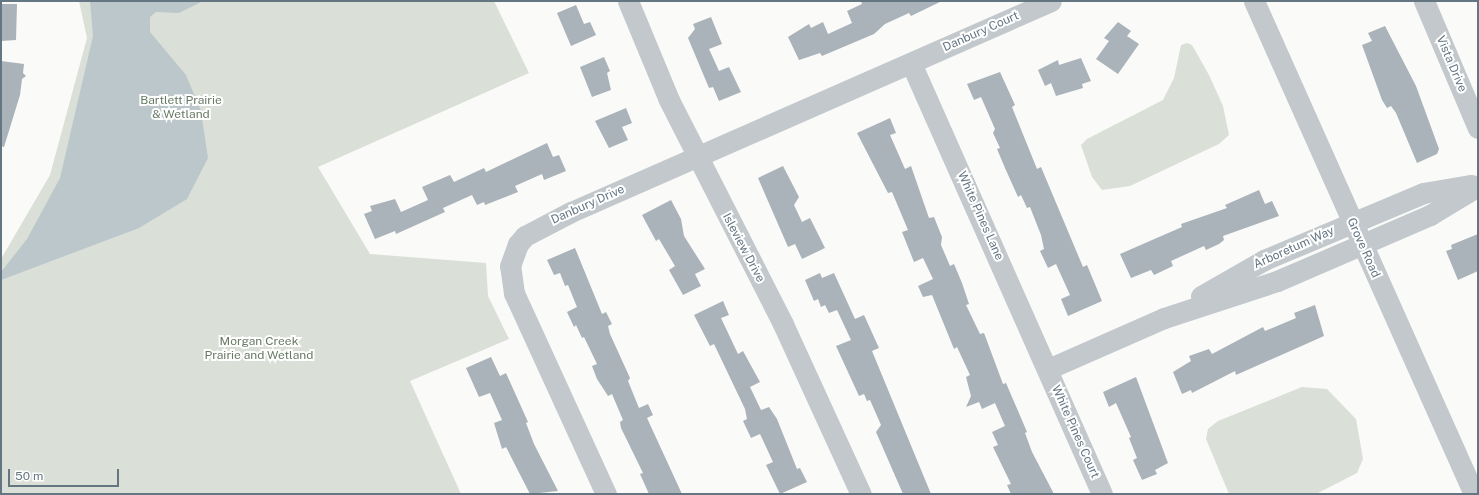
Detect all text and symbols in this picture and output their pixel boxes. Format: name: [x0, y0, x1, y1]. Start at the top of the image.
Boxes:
street label: Danbury Court: [941, 9, 1021, 55]
street label: Vista Drive: [1433, 34, 1469, 94]
park label: Bartlett Prairie & Wetland: [140, 94, 222, 122]
street label: White Pines Lane: [954, 169, 1006, 263]
street label: Danbury Drive: [549, 182, 627, 228]
street label: Isleview Drive: [719, 211, 767, 285]
street label: Grove Road: [1343, 216, 1383, 280]
street label: Arboretum Way: [1251, 224, 1337, 272]
park label: Morgan Creek Prairie and Wetland: [204, 335, 314, 363]
street label: White Pines Court: [1048, 383, 1102, 481]
scale bar: [10, 461, 121, 487]
text: 50 m: [15, 469, 43, 483]

